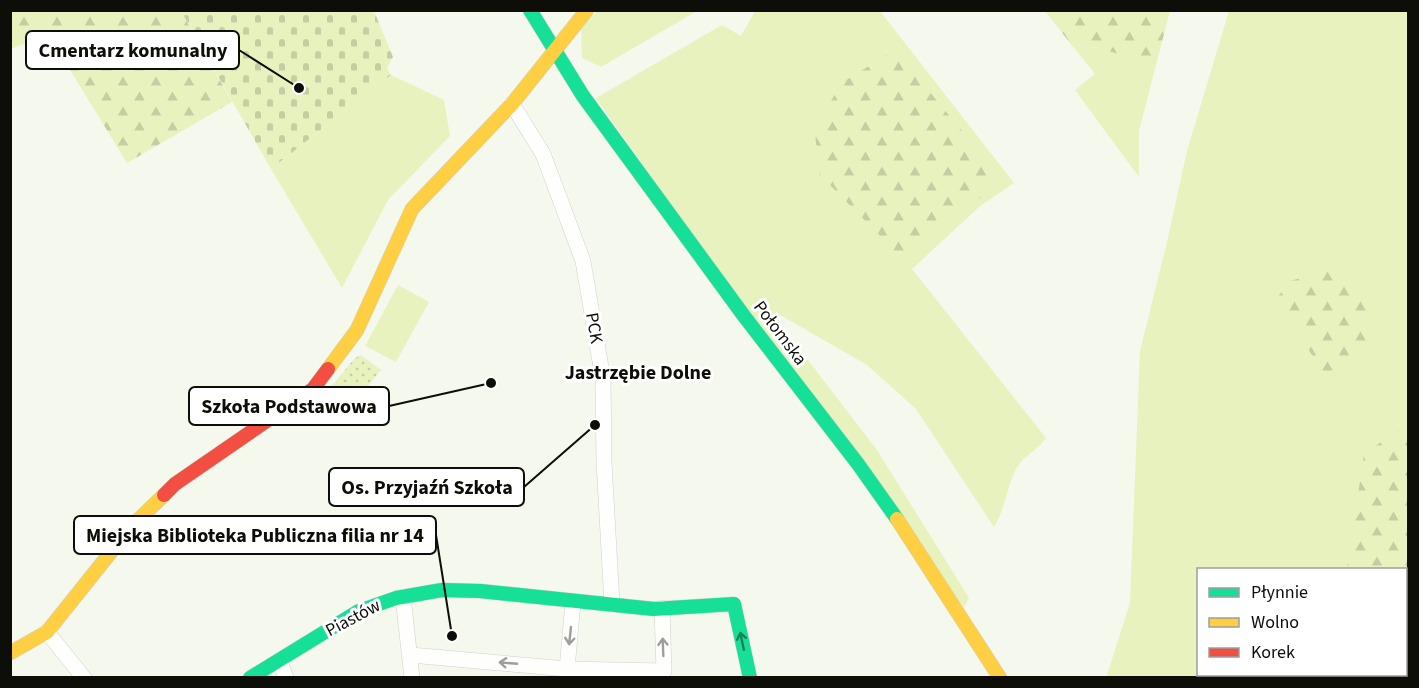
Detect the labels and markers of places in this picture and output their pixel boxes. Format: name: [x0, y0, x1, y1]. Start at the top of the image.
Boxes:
callout: Cmentarz komunalny: [26, 31, 239, 69]
callout: Szkoła Podstawowa: [189, 387, 389, 425]
callout: Os. Przyjaźń Szkoła: [329, 468, 524, 506]
callout: Miejska Biblioteka Publiczna filia nr 14: [74, 516, 436, 554]

